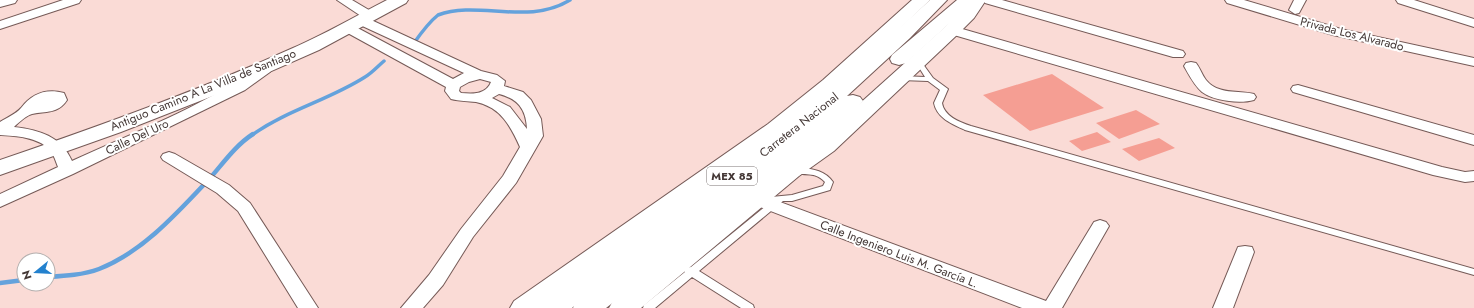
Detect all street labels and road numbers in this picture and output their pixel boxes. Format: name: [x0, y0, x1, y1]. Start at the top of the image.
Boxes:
street label: Privada Los Alvarado: [1298, 12, 1406, 56]
street label: Antiguo Camino A La Villa de Santiago: [107, 44, 299, 136]
street label: Carretera Nacional: [756, 88, 842, 162]
street label: Calle Del Uro: [102, 114, 172, 160]
road number: MEX 85: [707, 167, 757, 185]
street label: Calle Ingeniero Luis M. García L.: [817, 216, 981, 292]

